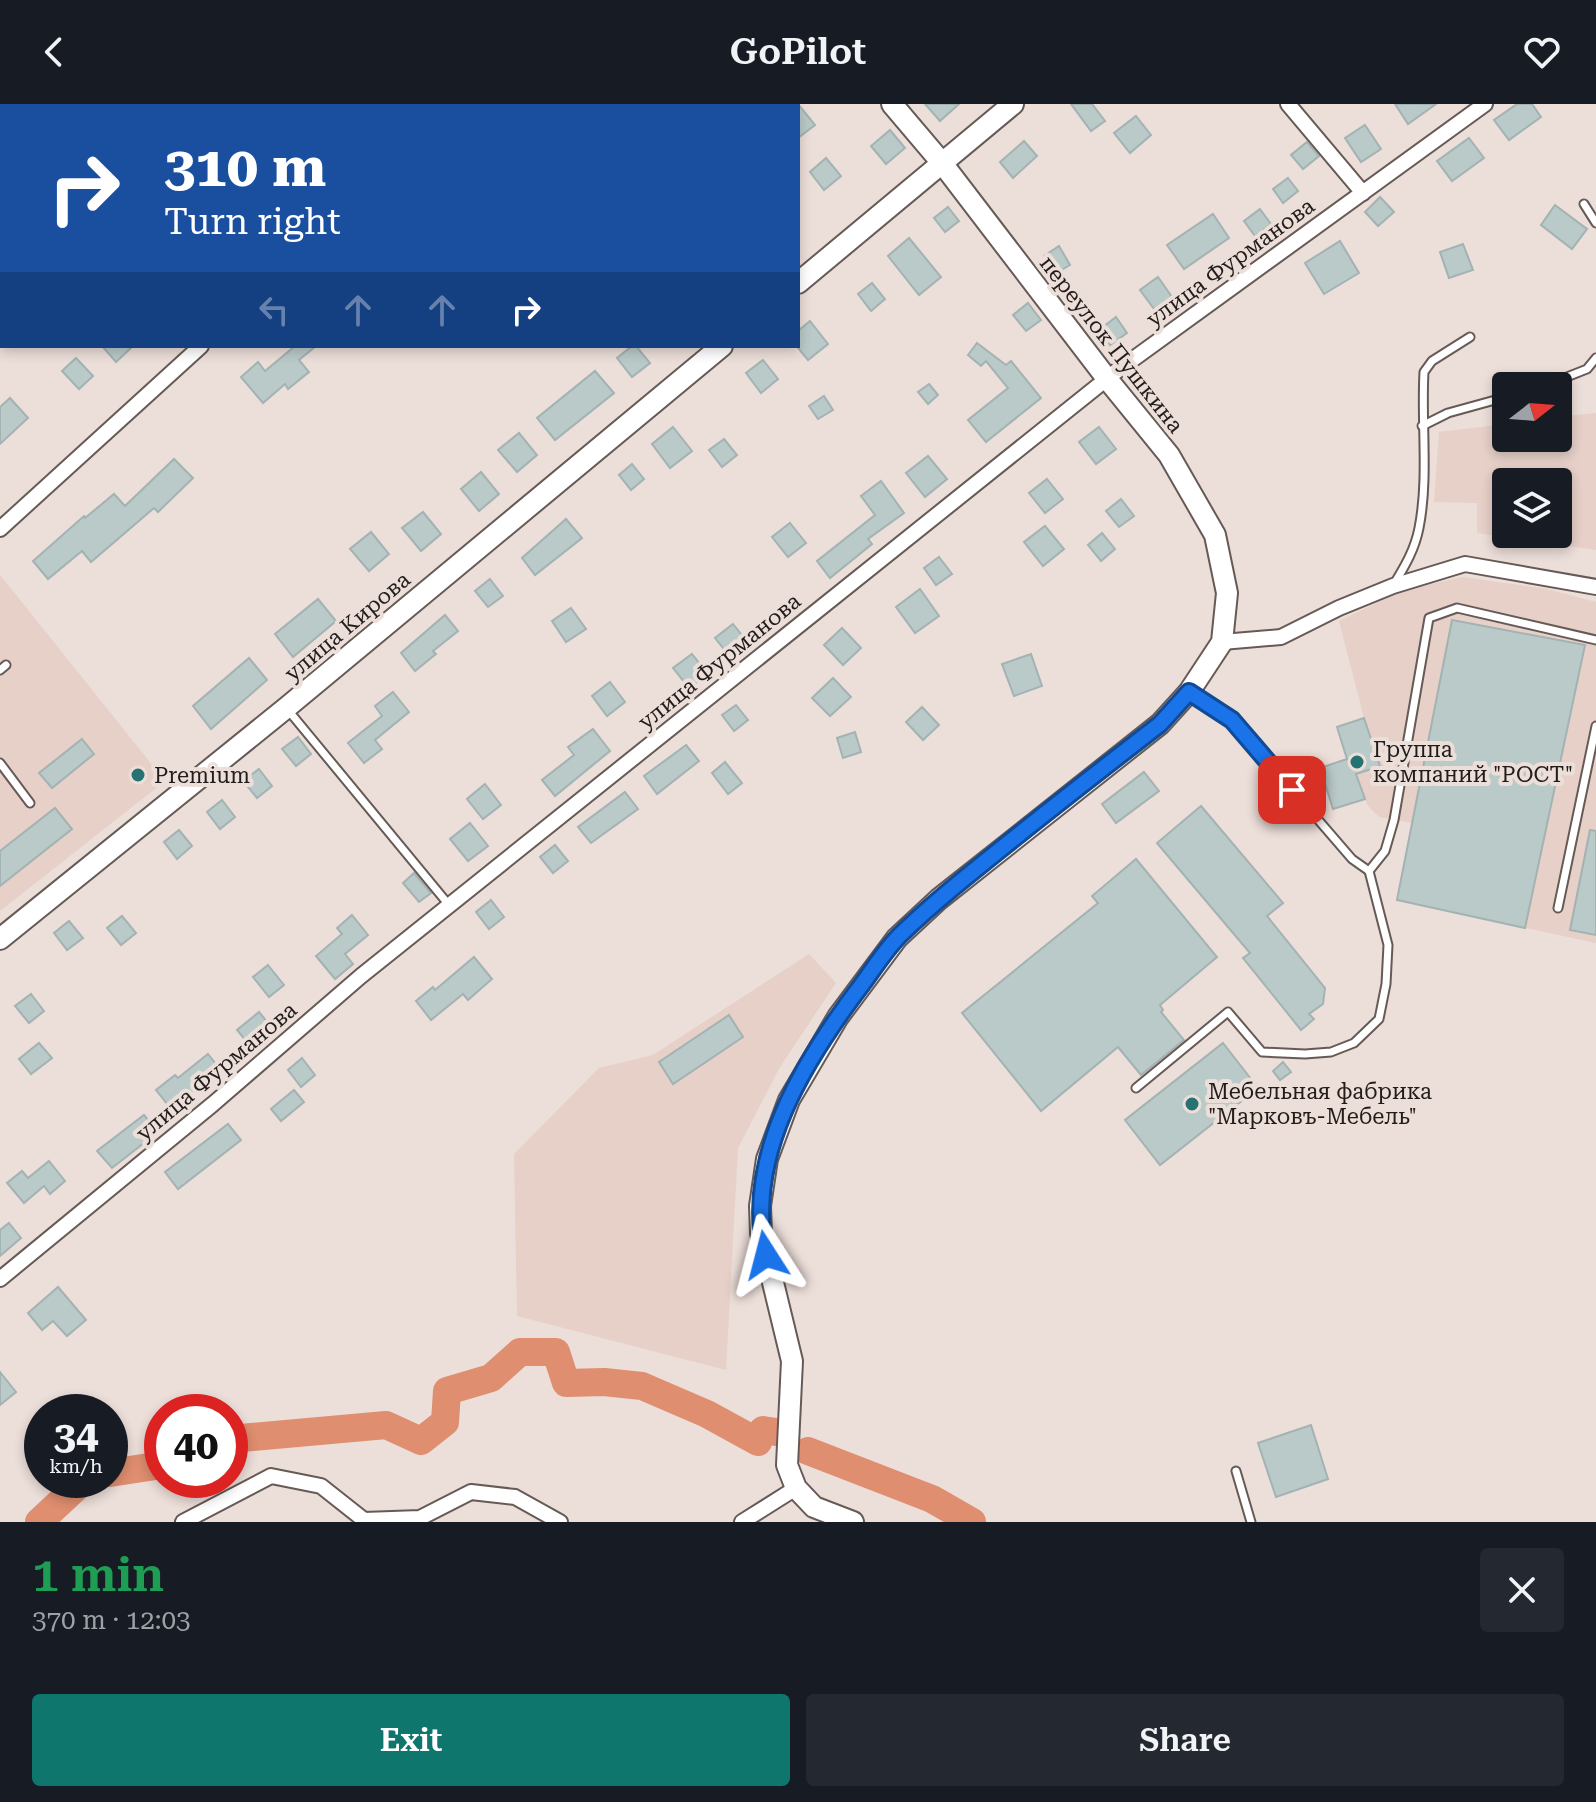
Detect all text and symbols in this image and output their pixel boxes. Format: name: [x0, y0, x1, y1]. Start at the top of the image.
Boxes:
icon: back: [32, 30, 76, 74]
icon: heart: [1520, 30, 1564, 74]
text: GoPilot: [730, 31, 866, 73]
text: 310 m: [164, 134, 326, 200]
icon: right: [32, 136, 136, 240]
street label: улица Фурманова: [1141, 193, 1319, 332]
text: Turn right: [164, 201, 341, 243]
street label: переулок Пушкина: [1035, 251, 1189, 438]
icon: left: [252, 288, 296, 332]
icon: ahead: [336, 288, 380, 332]
icon: ahead: [420, 288, 464, 332]
icon: right: [504, 288, 548, 332]
north arrow: [1492, 372, 1572, 452]
map controls: [1492, 372, 1572, 548]
button: layers: [1492, 468, 1572, 548]
street label: улица Кирова: [280, 567, 415, 686]
street label: улица Фурманова: [633, 588, 806, 735]
place label: Группа компаний "РОСТ": [1373, 737, 1573, 787]
marker: Группа компаний "РОСТ": [1348, 753, 1366, 771]
pin: [1258, 756, 1326, 824]
place label: Premium: [154, 763, 250, 788]
marker: Premium: [129, 766, 147, 784]
icon: arrive: [1270, 768, 1314, 812]
street label: улица Фурманова: [131, 997, 302, 1146]
place label: Мебельная фабрика "Марковъ-Мебель": [1208, 1079, 1432, 1129]
marker: Мебельная фабрика "Марковъ-Мебель": [1183, 1095, 1201, 1113]
position arrow: [724, 1213, 808, 1297]
speed limit sign: 40: [144, 1394, 248, 1498]
text: 34: [54, 1412, 98, 1459]
text: km/h: [49, 1454, 103, 1478]
text: 1 min: [32, 1547, 164, 1603]
button: close: [1480, 1548, 1564, 1632]
text: 370 m · 12:03: [32, 1605, 191, 1635]
button: Exit: [32, 1694, 790, 1786]
button: Share: [806, 1694, 1564, 1786]

